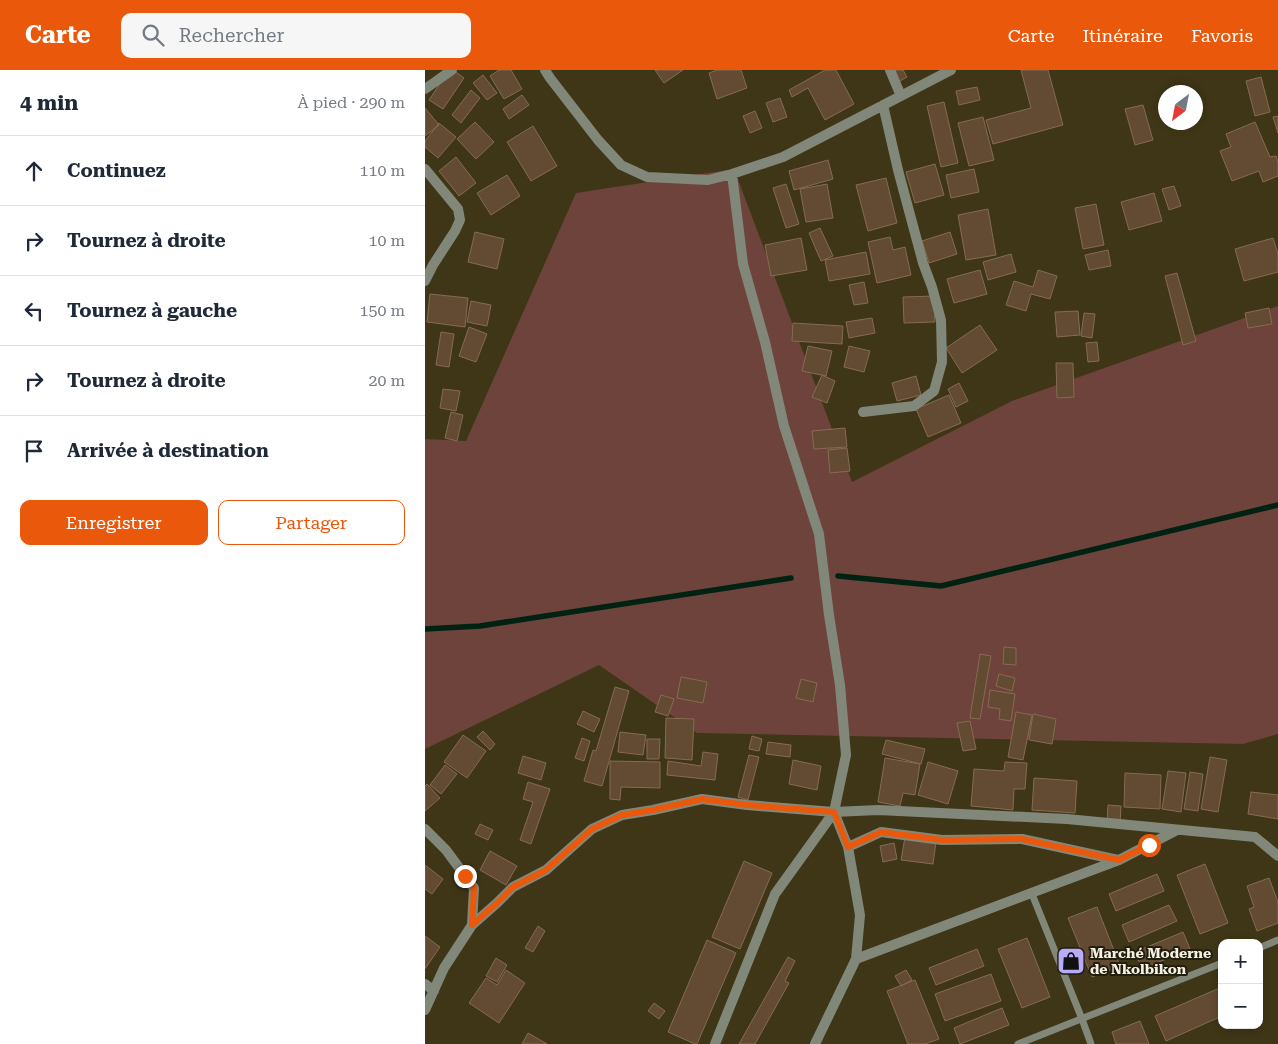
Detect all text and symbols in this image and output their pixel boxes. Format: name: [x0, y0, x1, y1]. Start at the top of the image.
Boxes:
search box: [121, 13, 471, 58]
text: Carte: [25, 21, 91, 49]
icon: search: [139, 21, 167, 49]
text: Rechercher: [179, 24, 284, 47]
text: Carte: [1008, 25, 1054, 46]
text: Itinéraire: [1082, 25, 1163, 46]
text: Favoris: [1191, 25, 1253, 46]
north arrow: [1158, 85, 1203, 130]
text: 4 min: [20, 91, 78, 115]
text: À pied · 290 m: [297, 93, 405, 112]
icon: ahead: [20, 157, 48, 185]
text: Continuez: [67, 159, 166, 182]
text: 110 m: [359, 161, 405, 180]
icon: right: [20, 227, 48, 255]
text: Tournez à droite: [67, 229, 226, 252]
text: 10 m: [368, 231, 405, 250]
icon: left: [20, 297, 48, 325]
text: Tournez à gauche: [67, 299, 237, 322]
text: 150 m: [359, 301, 405, 320]
icon: right: [20, 367, 48, 395]
text: Tournez à droite: [67, 369, 226, 392]
text: 20 m: [368, 371, 405, 390]
icon: arrive: [20, 437, 48, 465]
text: Arrivée à destination: [67, 439, 269, 462]
button: Enregistrer: [20, 500, 208, 545]
button: Partager: [218, 500, 405, 545]
route start: [1138, 834, 1161, 857]
route end: [454, 865, 477, 888]
map controls: [1218, 939, 1263, 1029]
button: +: [1218, 939, 1263, 984]
place label: Marché Moderne de Nkolbikon: [1090, 945, 1211, 977]
shop icon: Marché Moderne de Nkolbikon: [1056, 946, 1086, 976]
button: −: [1218, 984, 1263, 1029]

